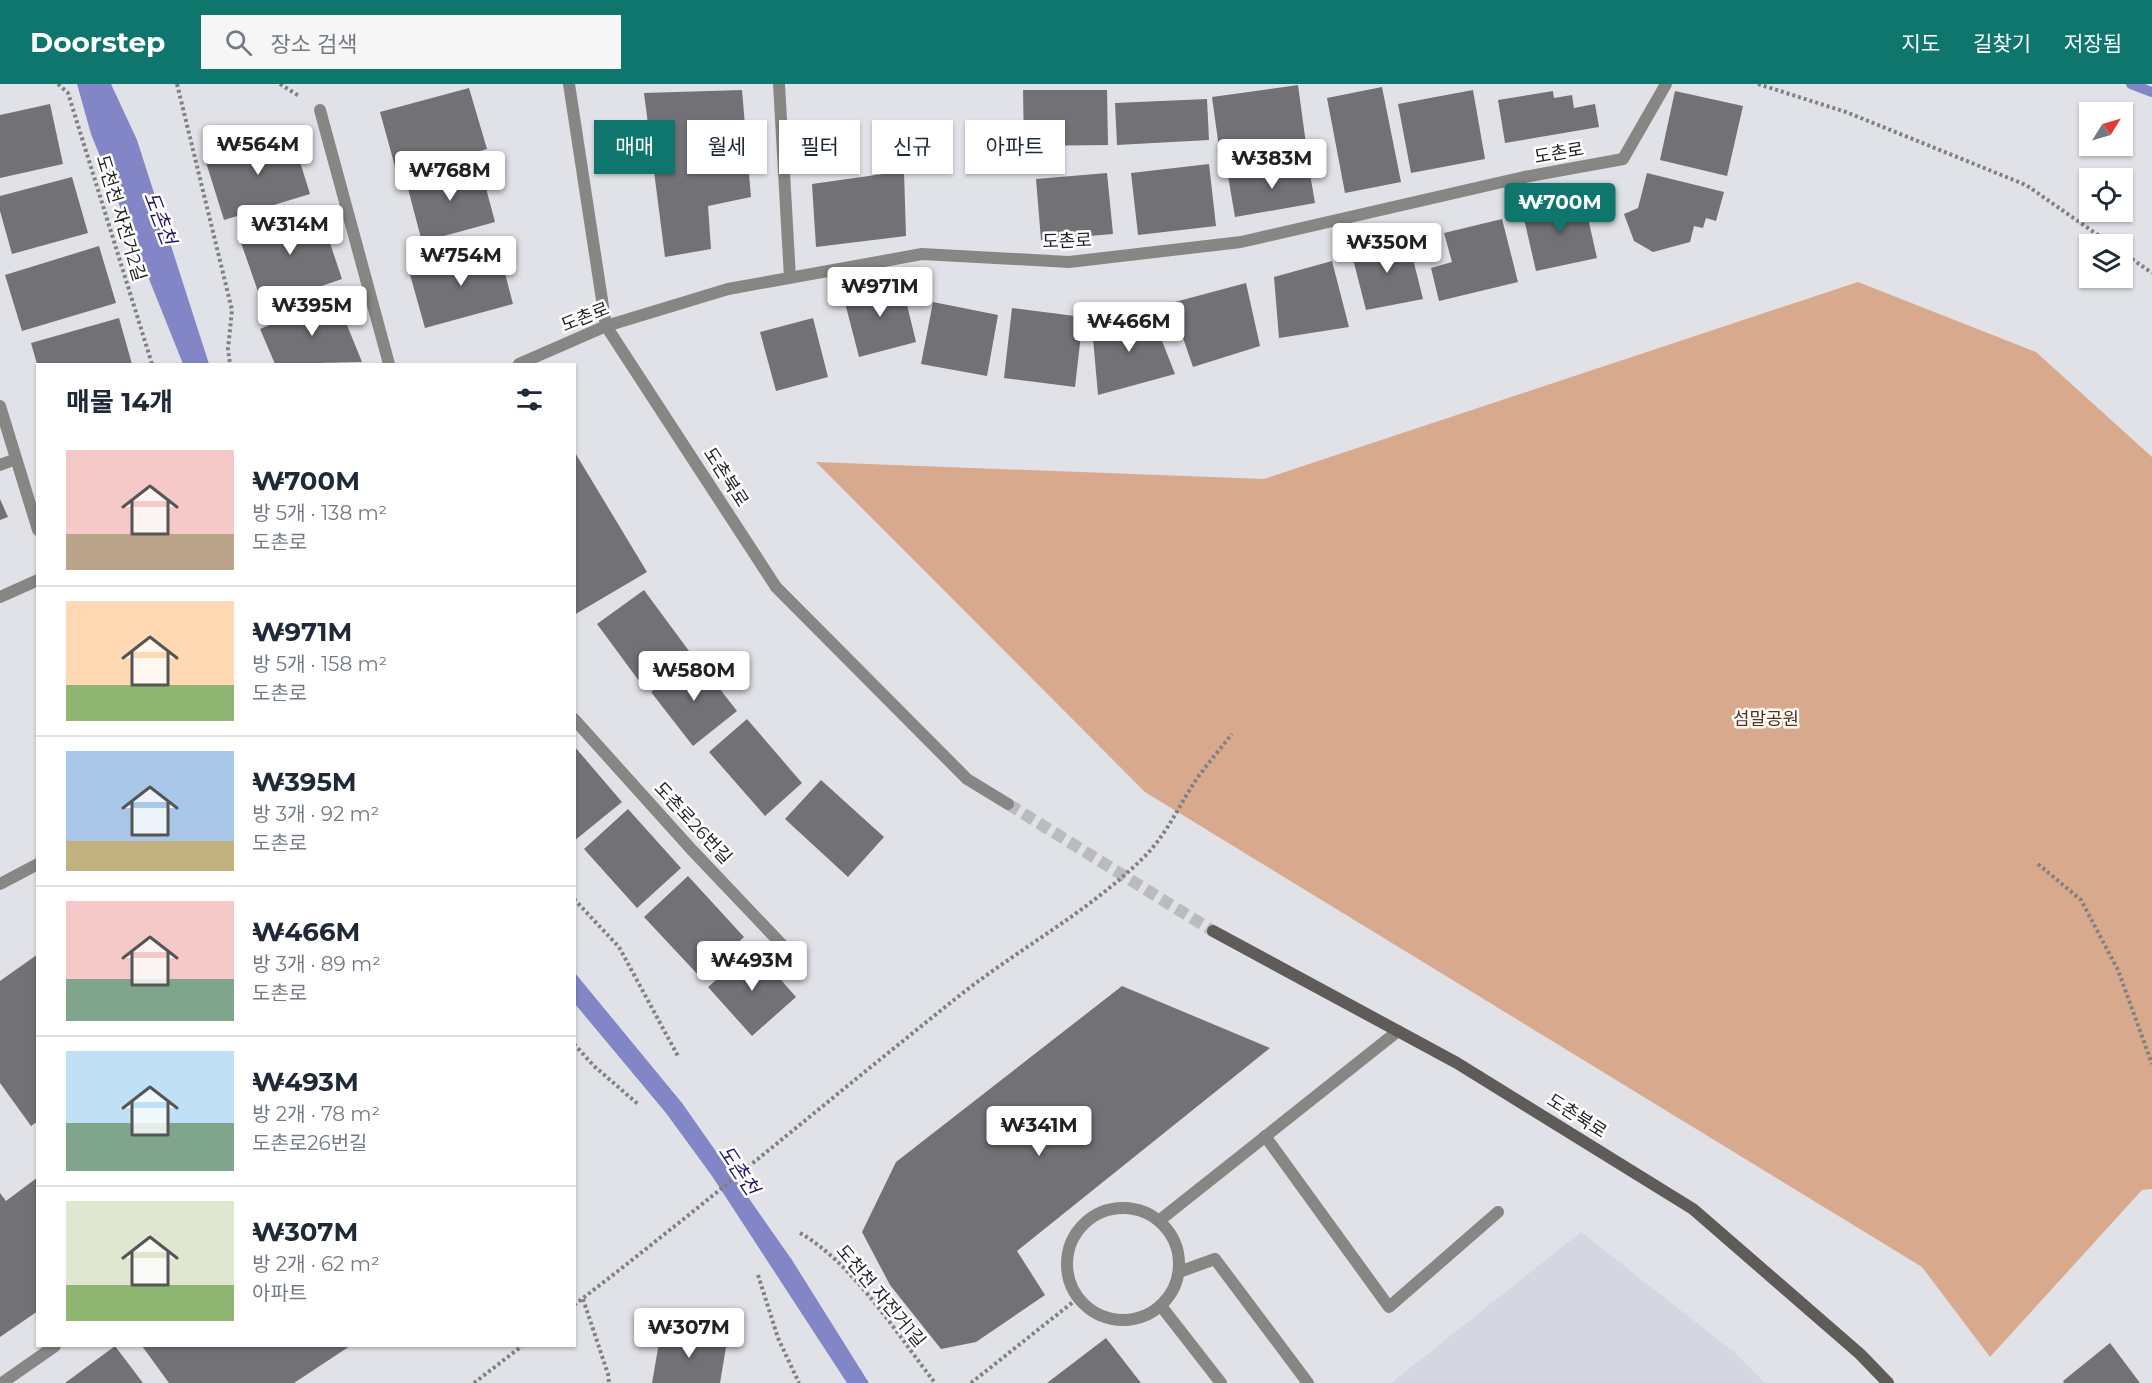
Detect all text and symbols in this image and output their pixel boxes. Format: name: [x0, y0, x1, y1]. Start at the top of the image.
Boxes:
search box: [201, 15, 621, 69]
text: Doorstep: [30, 25, 165, 59]
icon: search: [222, 26, 255, 59]
text: 장소 검색: [270, 31, 357, 58]
text: 지도: [1901, 31, 1940, 56]
text: 길찾기: [1973, 31, 2031, 56]
text: 저장됨: [2064, 31, 2122, 56]
north arrow: [2079, 102, 2133, 156]
map controls: [2079, 102, 2133, 288]
chip: 매매: [594, 120, 675, 174]
chip: 월세: [687, 120, 767, 174]
chip: 필터: [779, 120, 860, 174]
chip: 신규: [872, 120, 953, 174]
chip: 아파트: [965, 120, 1065, 174]
pin: ₩564M: [216, 125, 300, 176]
text: ₩564M: [217, 132, 299, 156]
street label: 도촌로: [1533, 138, 1585, 168]
pin: ₩383M: [1230, 139, 1314, 190]
text: ₩383M: [1232, 146, 1312, 170]
pin: ₩768M: [408, 151, 492, 202]
street label: 도천천 자전거2길: [91, 152, 151, 284]
text: ₩768M: [409, 158, 491, 182]
button: locate: [2079, 168, 2133, 222]
pin: ₩700M: [1518, 183, 1602, 234]
water label: 도촌천: [139, 188, 182, 250]
text: ₩700M: [1518, 190, 1602, 214]
pin: ₩314M: [248, 205, 332, 256]
text: ₩314M: [251, 212, 329, 236]
pin: ₩350M: [1345, 223, 1429, 274]
street label: 도촌로: [1042, 229, 1092, 253]
text: ₩350M: [1346, 230, 1428, 254]
button: layers: [2079, 234, 2133, 288]
pin: ₩754M: [419, 236, 503, 287]
text: ₩754M: [420, 243, 502, 267]
pin: ₩971M: [838, 267, 922, 318]
text: ₩971M: [841, 274, 919, 298]
pin: ₩395M: [270, 286, 354, 337]
text: ₩395M: [272, 293, 352, 317]
street label: 도촌로: [558, 297, 612, 337]
pin: ₩466M: [1087, 302, 1171, 353]
text: ₩466M: [1087, 309, 1171, 333]
icon: filters: [513, 383, 546, 416]
text: 매물 14개: [66, 386, 173, 418]
street label: 도촌북로: [699, 443, 753, 511]
text: ₩700M: [252, 465, 360, 497]
icon: home: [114, 474, 186, 546]
text: 방 5개 · 138 m²: [252, 501, 387, 525]
text: 도촌로: [252, 530, 307, 554]
text: ₩971M: [252, 616, 352, 648]
icon: home: [114, 625, 186, 697]
pin: ₩580M: [652, 651, 736, 702]
text: 방 5개 · 158 m²: [252, 652, 387, 676]
text: ₩580M: [653, 658, 735, 682]
text: 도촌로: [252, 681, 307, 705]
park label: 섬말공원: [1733, 708, 1799, 730]
text: ₩395M: [252, 766, 357, 798]
icon: home: [114, 775, 186, 847]
street label: 도촌로26번길: [650, 777, 736, 869]
text: 방 3개 · 92 m²: [252, 802, 379, 826]
text: 도촌로: [252, 831, 307, 855]
text: ₩466M: [252, 916, 360, 948]
icon: home: [114, 925, 186, 997]
pin: ₩493M: [710, 941, 794, 992]
text: ₩493M: [711, 948, 793, 972]
text: 방 3개 · 89 m²: [252, 952, 381, 976]
text: 도촌로: [252, 981, 307, 1005]
text: ₩493M: [252, 1066, 359, 1098]
icon: home: [114, 1075, 186, 1147]
street label: 도촌북로: [1543, 1089, 1611, 1143]
text: 방 2개 · 78 m²: [252, 1102, 380, 1126]
pin: ₩341M: [997, 1106, 1081, 1157]
text: ₩341M: [1001, 1113, 1078, 1137]
text: 도촌로26번길: [252, 1131, 368, 1155]
water label: 도촌천: [714, 1140, 766, 1202]
text: ₩307M: [252, 1216, 358, 1248]
icon: home: [114, 1225, 186, 1297]
street label: 도천천 자전거1길: [832, 1240, 930, 1352]
text: 방 2개 · 62 m²: [252, 1252, 380, 1276]
text: 아파트: [252, 1281, 307, 1305]
pin: ₩307M: [647, 1308, 731, 1359]
text: ₩307M: [648, 1315, 730, 1339]

